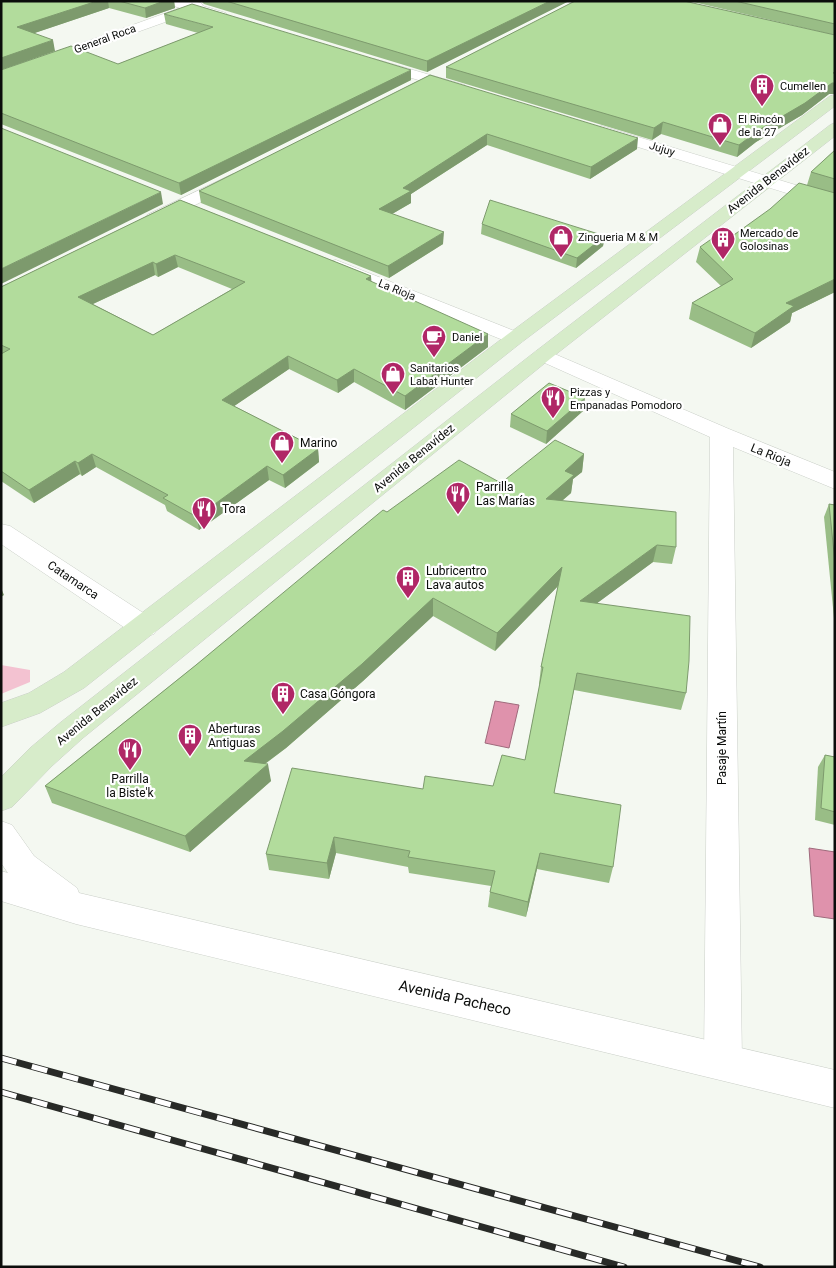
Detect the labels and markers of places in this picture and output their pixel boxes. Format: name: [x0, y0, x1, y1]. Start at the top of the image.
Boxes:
building icon: Cumellen: [749, 73, 775, 107]
place label: Cumellen: [780, 80, 826, 93]
shop icon: El Rincón de la 27: [707, 112, 733, 146]
place label: El Rincón de la 27: [738, 113, 783, 139]
shop icon: Zingueria M & M: [548, 224, 574, 258]
building icon: Mercado de Golosinas: [710, 226, 736, 260]
place label: Mercado de Golosinas: [740, 227, 798, 253]
place label: Zingueria M & M: [578, 231, 658, 244]
cafe icon: Daniel: [421, 324, 447, 358]
place label: Daniel: [452, 331, 482, 344]
shop icon: Sanitarios Labat Hunter: [380, 361, 406, 395]
place label: Sanitarios Labat Hunter: [410, 362, 474, 388]
restaurant icon: Pizzas y Empanadas Pomodoro: [540, 385, 566, 419]
place label: Pizzas y Empanadas Pomodoro: [570, 386, 682, 412]
shop icon: Marino: [269, 430, 295, 464]
place label: Marino: [300, 436, 338, 450]
place label: Parrilla Las Marías: [476, 480, 535, 508]
restaurant icon: Parrilla Las Marías: [445, 481, 471, 515]
restaurant icon: Tora: [191, 496, 217, 530]
place label: Tora: [222, 502, 246, 516]
place label: Lubricentro Lava autos: [426, 564, 487, 592]
building icon: Lubricentro Lava autos: [395, 565, 421, 599]
building icon: Casa Góngora: [270, 681, 296, 715]
place label: Casa Góngora: [300, 687, 376, 701]
place label: Aberturas Antiguas: [208, 722, 260, 750]
building icon: Aberturas Antiguas: [177, 723, 203, 757]
restaurant icon: Parrilla la Biste'k: [117, 737, 143, 771]
place label: Parrilla la Biste'k: [106, 772, 155, 800]

